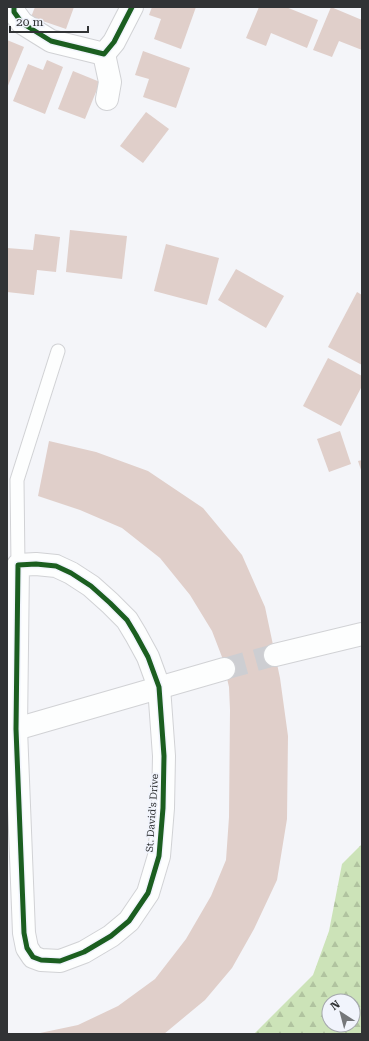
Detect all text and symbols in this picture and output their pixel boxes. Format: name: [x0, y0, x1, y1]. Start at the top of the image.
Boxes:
scale bar: [10, 8, 88, 34]
text: 20 m: [16, 15, 43, 29]
street label: St. David's Drive: [144, 773, 160, 853]
north arrow: [321, 993, 361, 1033]
text: N: [328, 997, 343, 1013]

